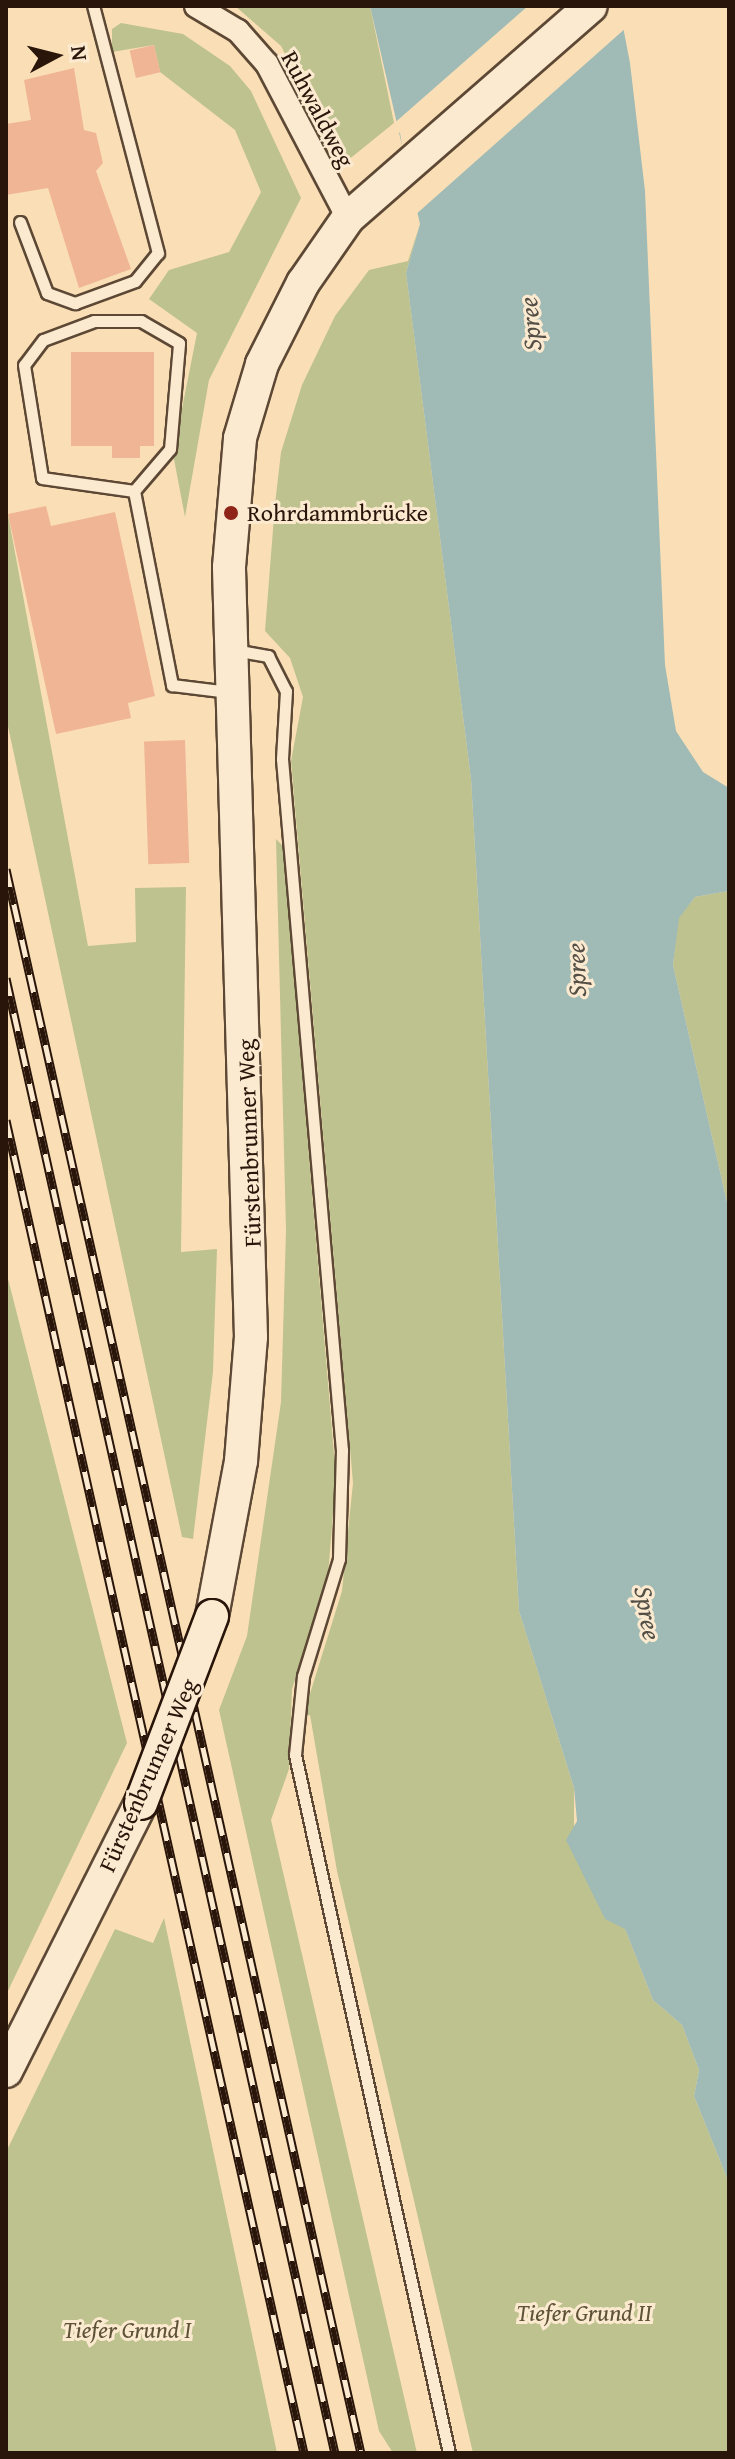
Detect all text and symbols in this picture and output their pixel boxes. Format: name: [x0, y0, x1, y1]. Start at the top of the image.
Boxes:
north arrow: [16, 16, 96, 96]
text: N: [63, 44, 97, 62]
street label: Ruhwaldweg: [275, 46, 361, 172]
water label: Spree: [512, 296, 548, 352]
place label: Rohrdammbrücke: [247, 499, 428, 527]
marker: Rohrdammbrücke: [222, 504, 240, 522]
water label: Spree: [559, 942, 593, 998]
street label: Fürstenbrunner Weg: [231, 1038, 267, 1248]
water label: Spree: [628, 1584, 668, 1642]
street label: Fürstenbrunner Weg: [92, 1674, 204, 1876]
park label: Tiefer Grund II: [516, 2299, 652, 2327]
park label: Tiefer Grund I: [63, 2316, 191, 2344]

